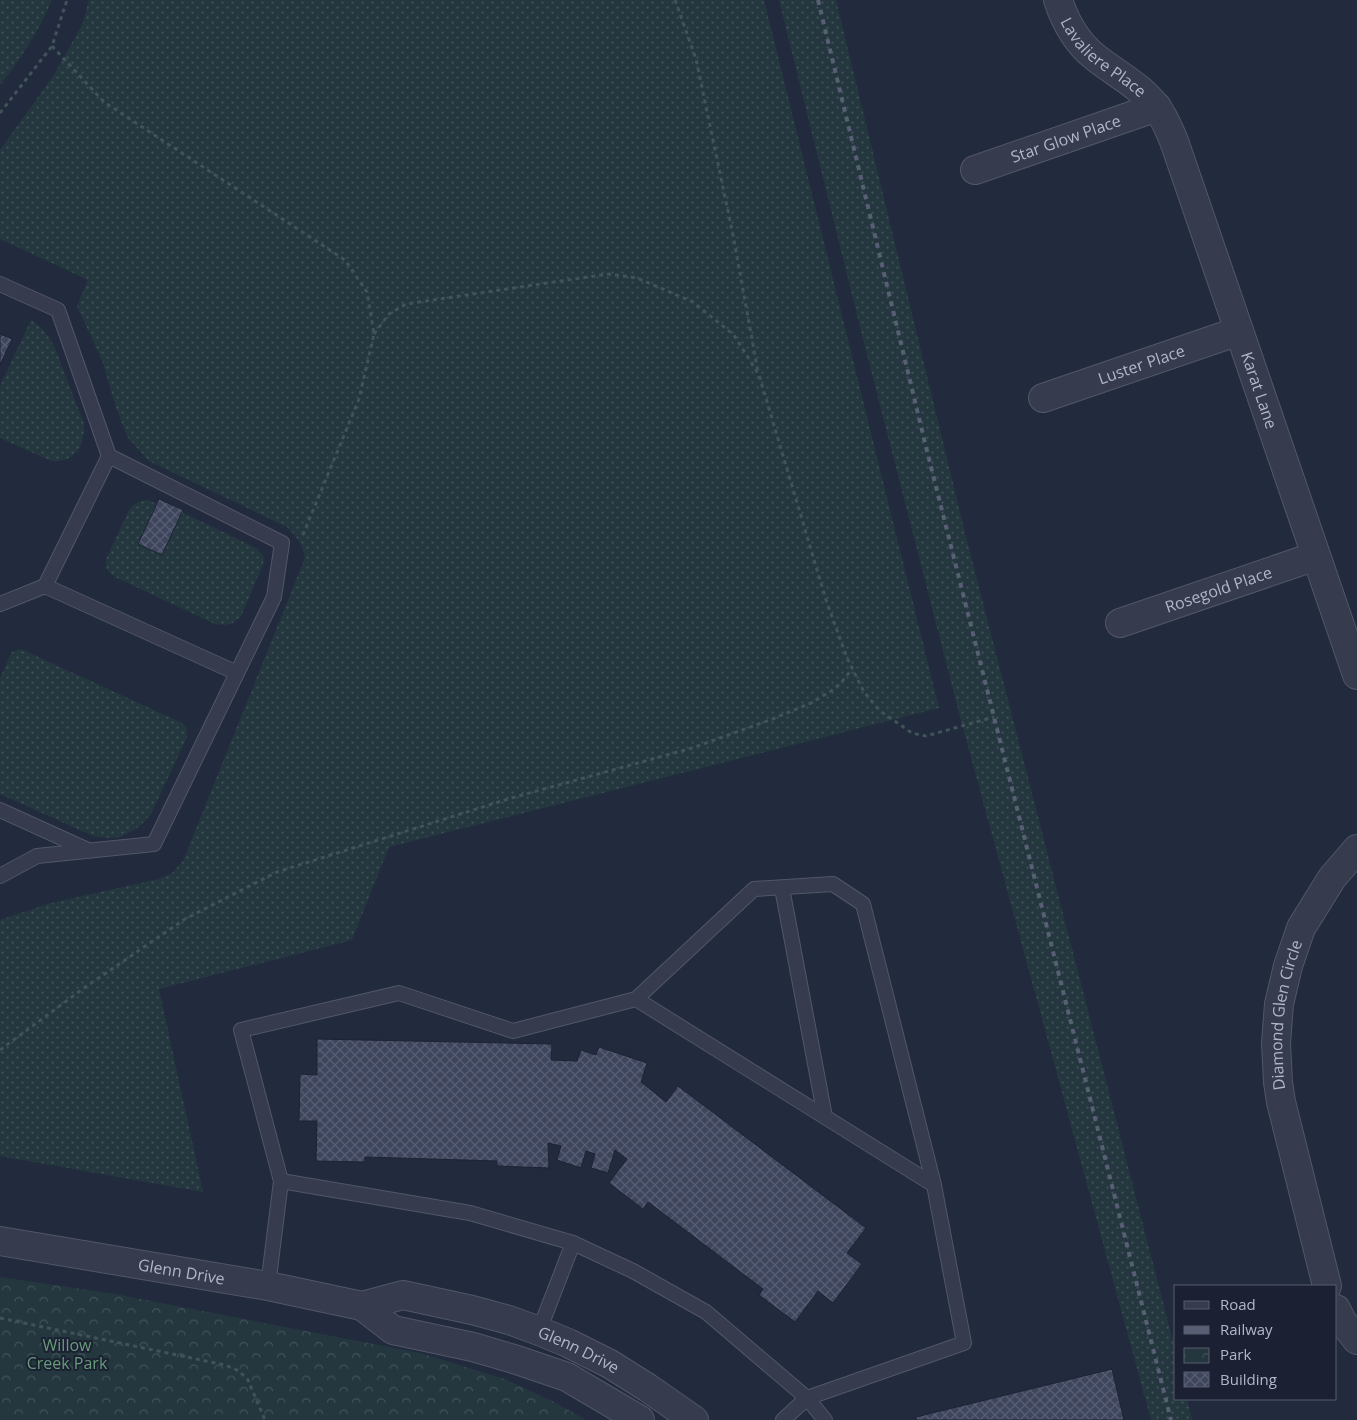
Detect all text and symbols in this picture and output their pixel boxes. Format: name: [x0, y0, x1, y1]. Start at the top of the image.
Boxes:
street label: Lavaliere Place: [1056, 13, 1151, 102]
street label: Star Glow Place: [1008, 109, 1124, 168]
street label: Luster Place: [1095, 339, 1188, 389]
street label: Karat Lane: [1236, 349, 1283, 432]
street label: Rosegold Place: [1162, 561, 1275, 618]
street label: Diamond Glen Circle: [1265, 937, 1307, 1092]
street label: Glenn Drive: [136, 1253, 227, 1290]
legend: [1174, 1285, 1337, 1400]
text: Road: [1220, 1294, 1256, 1314]
text: Railway: [1220, 1319, 1273, 1339]
street label: Glenn Drive: [535, 1321, 624, 1378]
park label: Willow Creek Park: [27, 1334, 108, 1374]
text: Park: [1220, 1344, 1251, 1364]
text: Building: [1220, 1369, 1277, 1389]

